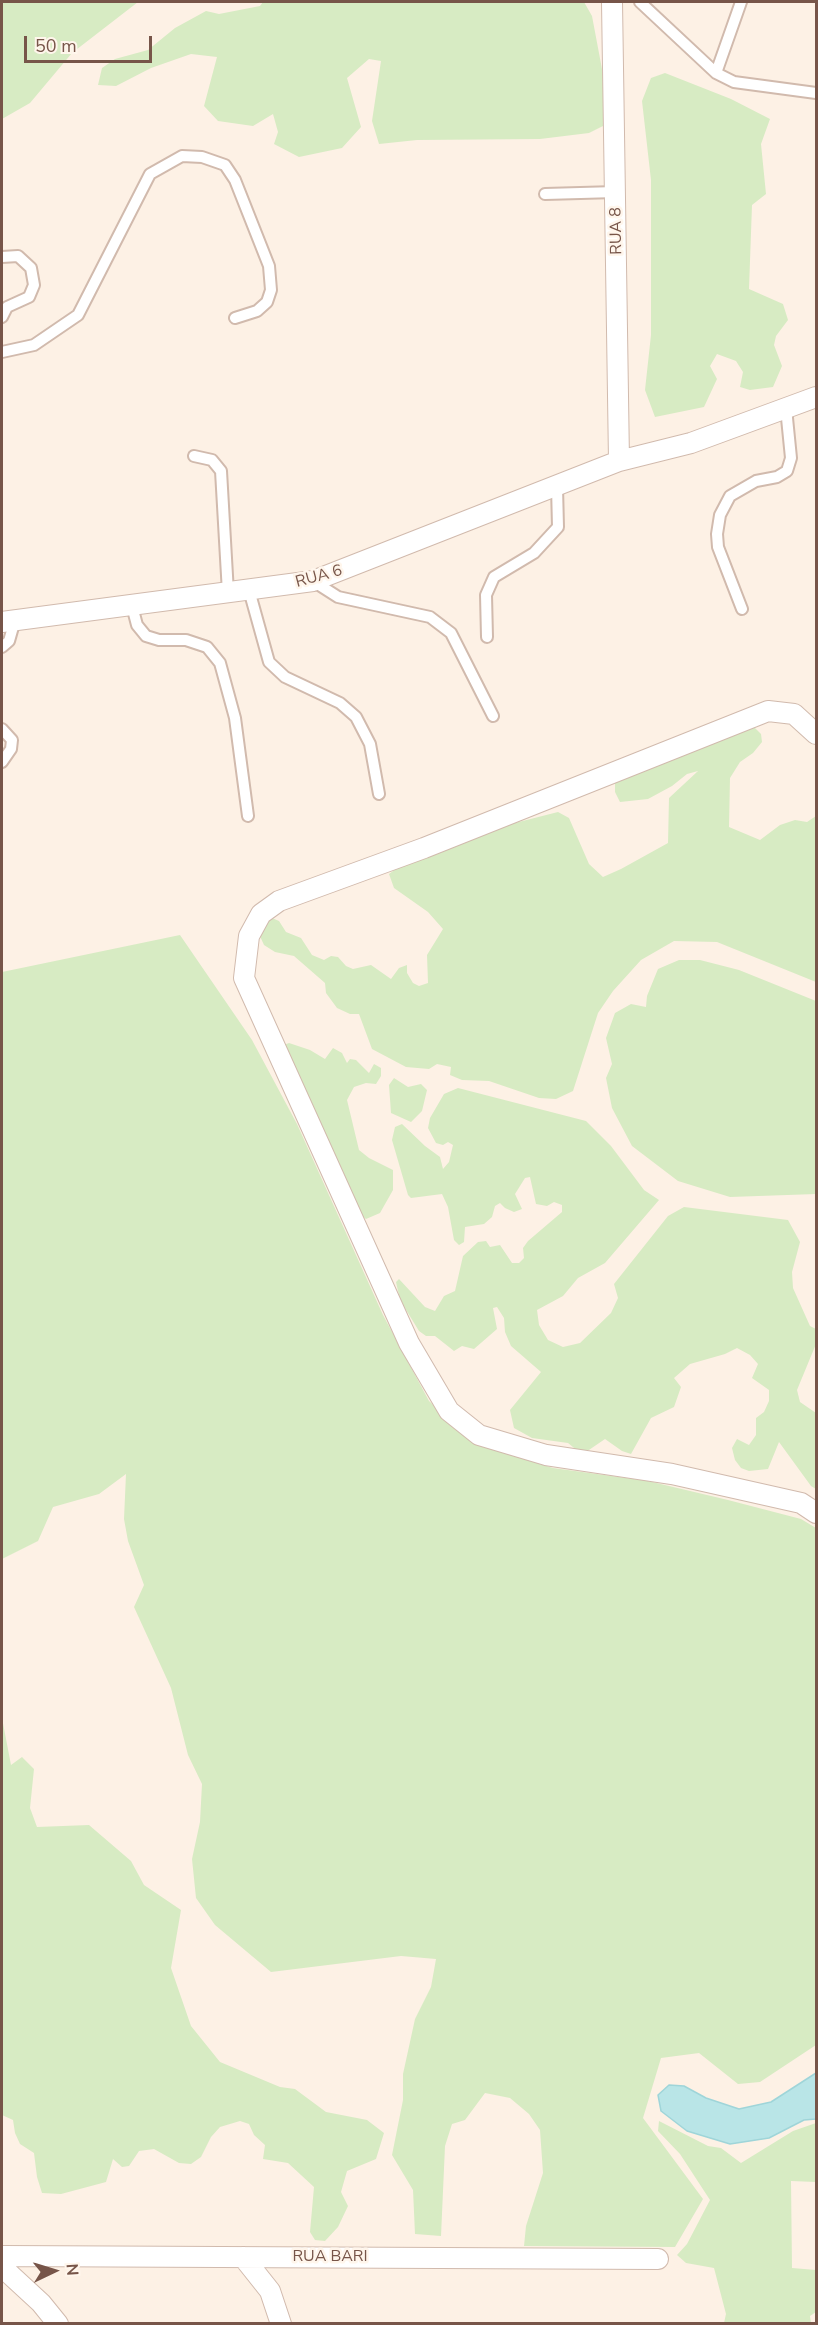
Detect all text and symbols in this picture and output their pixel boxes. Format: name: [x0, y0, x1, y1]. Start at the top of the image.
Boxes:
scale bar: [27, 24, 154, 62]
text: 50 m: [35, 34, 77, 58]
street label: RUA 8: [607, 207, 627, 255]
street label: RUA 6: [294, 562, 344, 592]
north arrow: [24, 2241, 84, 2301]
street label: RUA BARI: [292, 2247, 368, 2267]
text: N: [61, 2263, 83, 2276]

